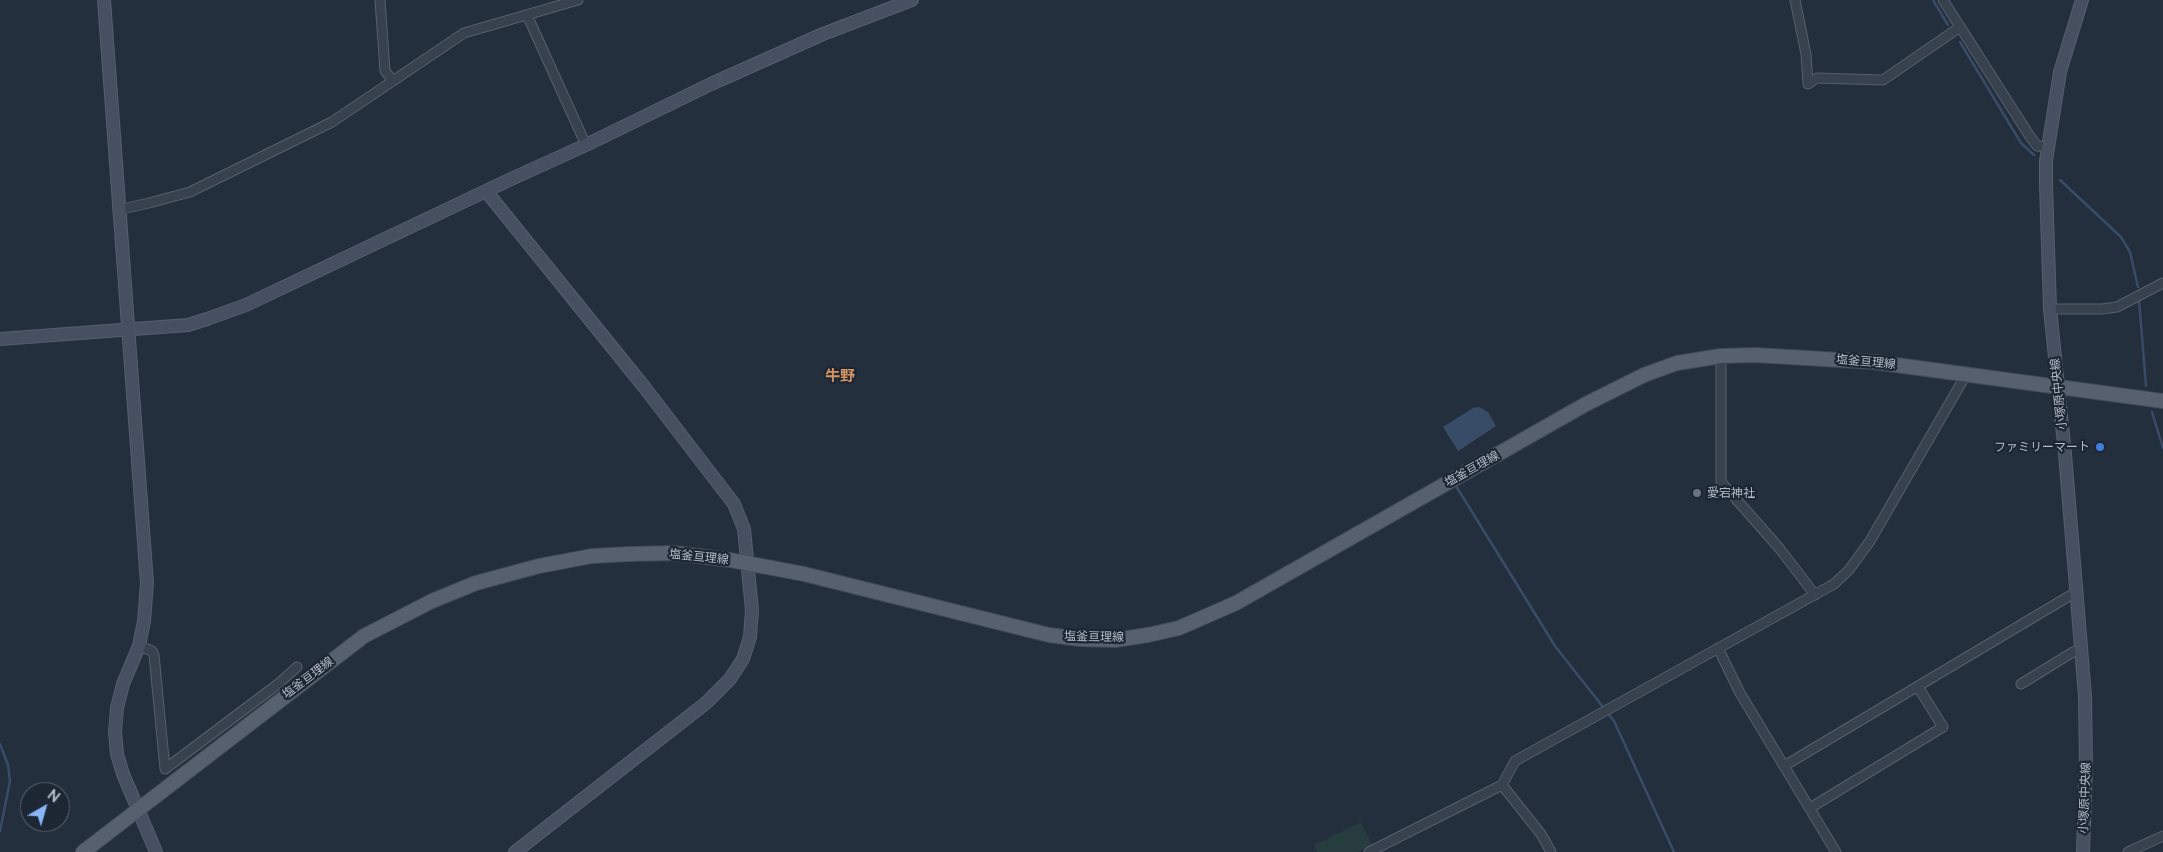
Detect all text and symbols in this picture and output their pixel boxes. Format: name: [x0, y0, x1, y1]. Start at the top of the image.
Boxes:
street label: 塩釜亘理線: [1835, 352, 1897, 372]
street label: 小塚原中央線: [2048, 357, 2070, 431]
district label: 牛野: [825, 367, 855, 385]
place label: ファミリーマート: [1994, 440, 2090, 454]
marker: ファミリーマート: [2094, 441, 2106, 453]
street label: 塩釜亘理線: [1442, 448, 1502, 490]
place label: 愛宕神社: [1707, 486, 1755, 500]
marker: 愛宕神社: [1691, 487, 1703, 499]
street label: 塩釜亘理線: [668, 547, 730, 567]
street label: 塩釜亘理線: [1064, 629, 1124, 645]
street label: 塩釜亘理線: [280, 654, 336, 702]
street label: 小塚原中央線: [2077, 762, 2093, 834]
north arrow: [20, 782, 70, 832]
text: N: [44, 786, 63, 806]

